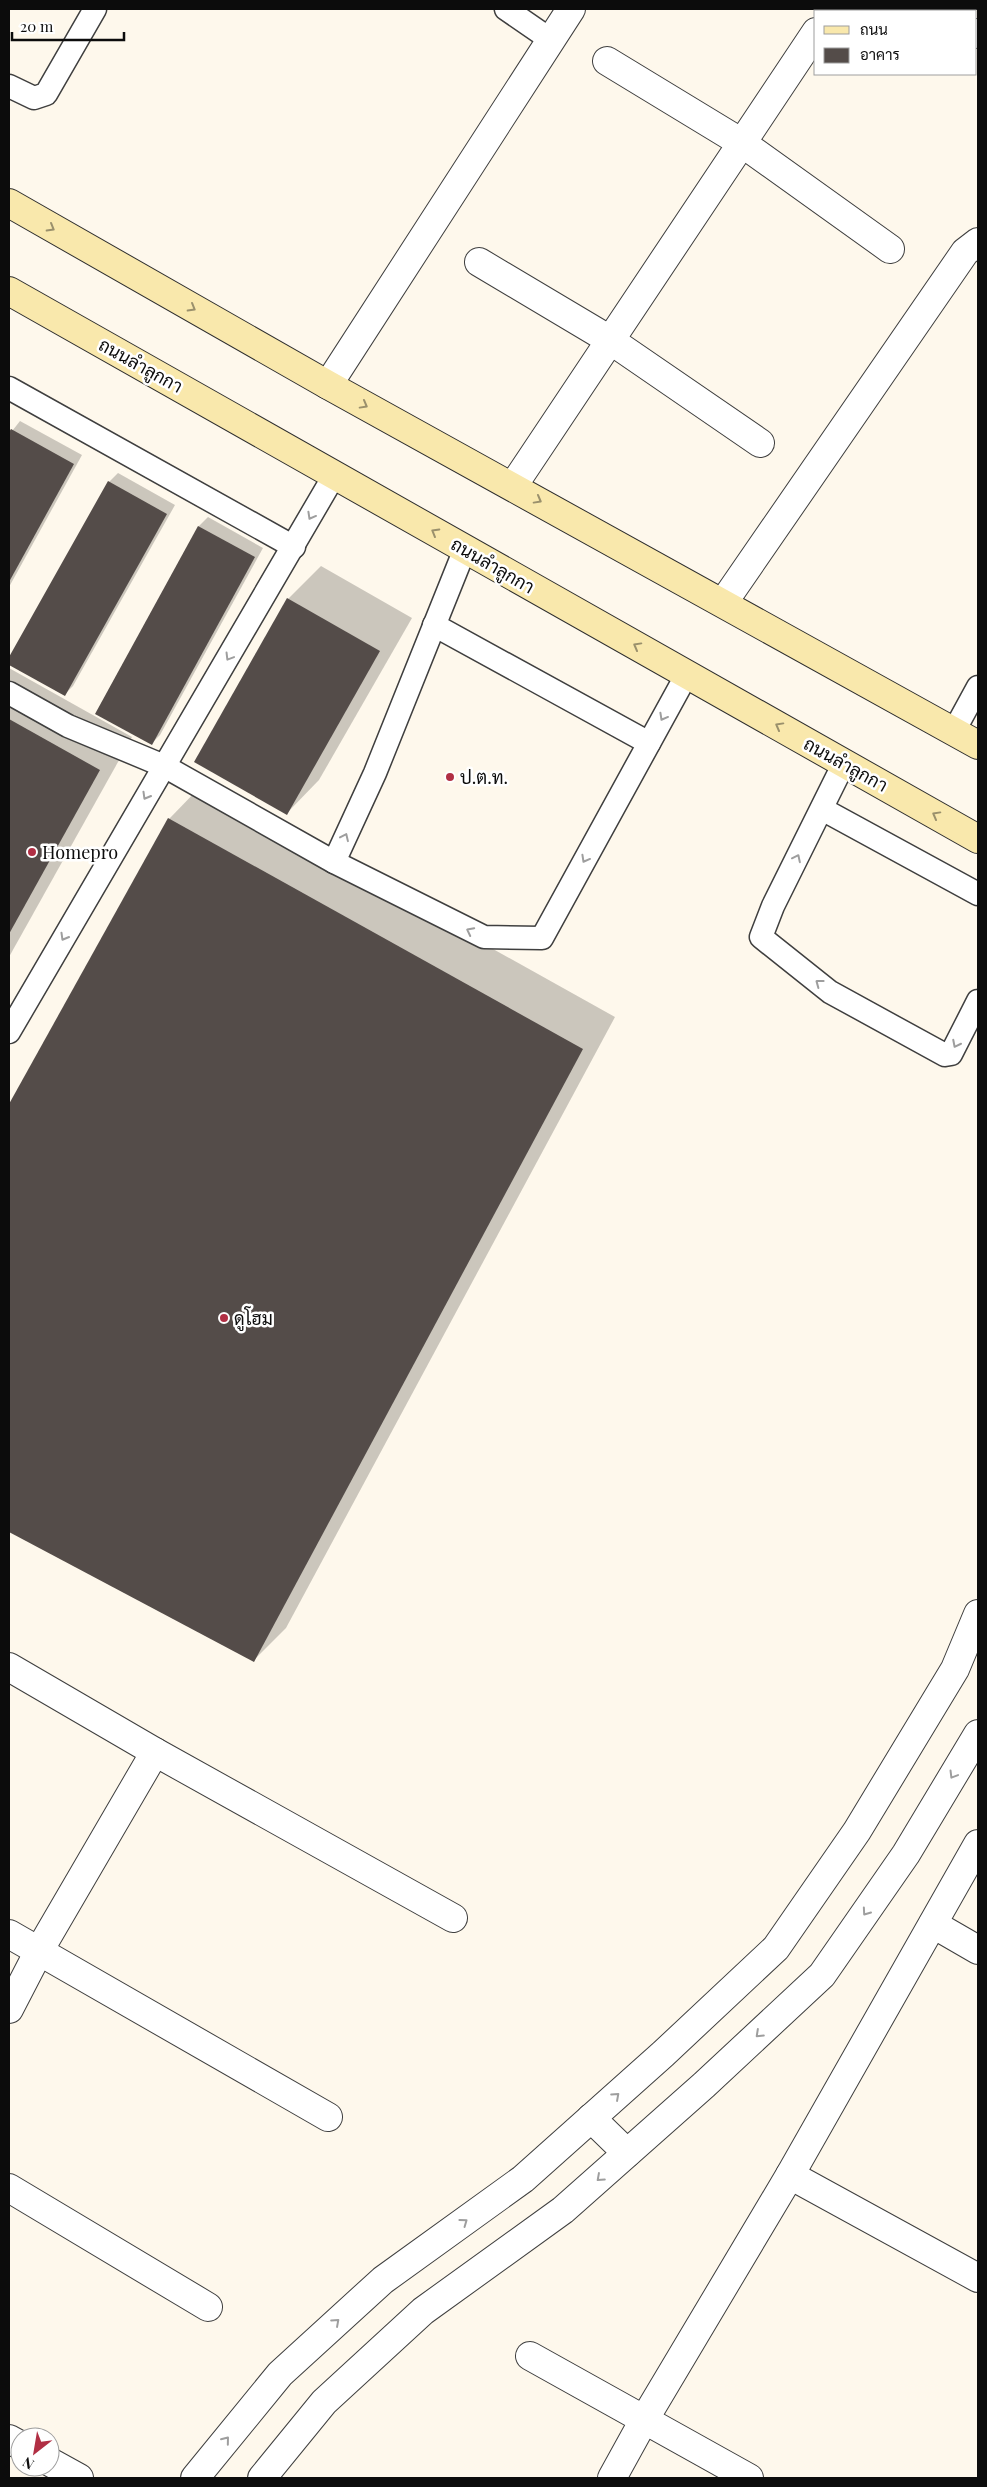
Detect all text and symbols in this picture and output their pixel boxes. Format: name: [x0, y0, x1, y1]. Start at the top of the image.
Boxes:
scale bar: [12, 10, 125, 42]
legend: [814, 10, 977, 75]
text: 20 m: [20, 16, 54, 36]
text: ถนน: [860, 19, 888, 39]
text: อาคาร: [860, 44, 900, 64]
one-way arrow: [46, 221, 55, 231]
one-way arrow: [187, 302, 196, 312]
street label: ถนนลำลูกกา: [94, 332, 187, 400]
one-way arrow: [359, 399, 368, 409]
one-way arrow: [532, 494, 541, 504]
one-way arrow: [307, 511, 317, 520]
one-way arrow: [432, 528, 441, 538]
street label: ถนนลำลูกกา: [446, 531, 539, 600]
one-way arrow: [634, 643, 643, 653]
one-way arrow: [226, 651, 236, 660]
one-way arrow: [659, 712, 669, 721]
one-way arrow: [775, 723, 784, 733]
street label: ถนนลำลูกกา: [799, 731, 892, 799]
place label: ป.ต.ท.: [460, 765, 508, 789]
marker: ป.ต.ท.: [444, 771, 456, 783]
one-way arrow: [143, 791, 153, 800]
one-way arrow: [932, 811, 941, 821]
one-way arrow: [339, 833, 350, 842]
place label: Homepro: [42, 840, 118, 864]
marker: Homepro: [26, 846, 38, 858]
one-way arrow: [581, 854, 591, 863]
one-way arrow: [791, 854, 802, 863]
one-way arrow: [467, 927, 476, 937]
one-way arrow: [61, 931, 71, 940]
one-way arrow: [816, 981, 825, 989]
one-way arrow: [952, 1039, 962, 1048]
place label: ดูโฮม: [234, 1306, 273, 1332]
marker: ดูโฮม: [218, 1312, 230, 1324]
one-way arrow: [950, 1770, 960, 1779]
one-way arrow: [863, 1906, 872, 1916]
one-way arrow: [756, 2028, 765, 2037]
one-way arrow: [610, 2093, 619, 2102]
one-way arrow: [596, 2172, 605, 2181]
one-way arrow: [458, 2219, 468, 2228]
one-way arrow: [331, 2319, 340, 2328]
north arrow: [10, 2427, 60, 2477]
one-way arrow: [220, 2437, 228, 2446]
text: N: [19, 2453, 37, 2474]

